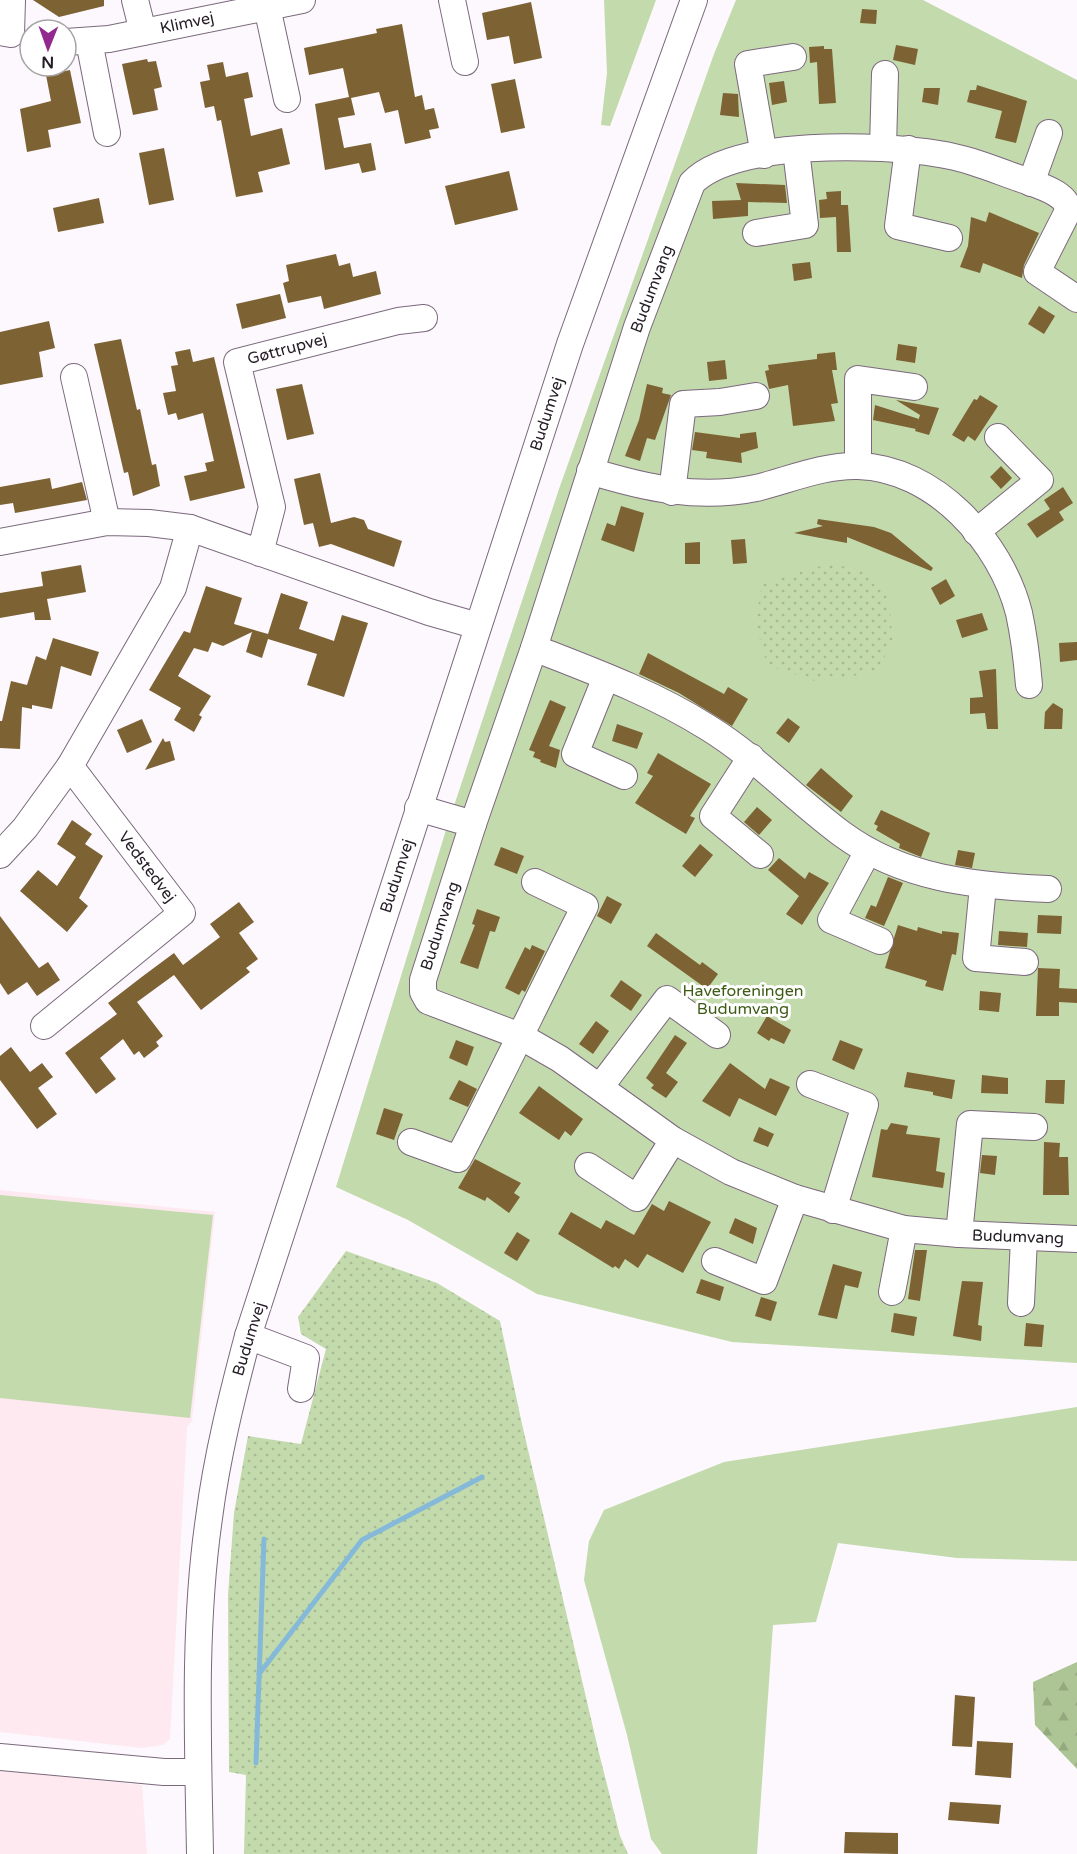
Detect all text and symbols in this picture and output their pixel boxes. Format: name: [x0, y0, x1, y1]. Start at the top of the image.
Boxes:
street label: Klimvej: [158, 8, 216, 38]
north arrow: [18, 18, 78, 78]
text: N: [41, 52, 54, 72]
street label: Budumvang: [626, 242, 678, 336]
street label: Gøttrupvej: [245, 329, 329, 369]
street label: Budumvej: [526, 374, 568, 454]
street label: Vedstedvej: [114, 828, 180, 906]
street label: Budumvej: [376, 836, 418, 916]
street label: Budumvang: [416, 879, 464, 973]
park label: Haveforeningen Budumvang: [682, 981, 804, 1019]
street label: Budumvang: [972, 1225, 1064, 1249]
street label: Budumvej: [228, 1299, 270, 1379]

